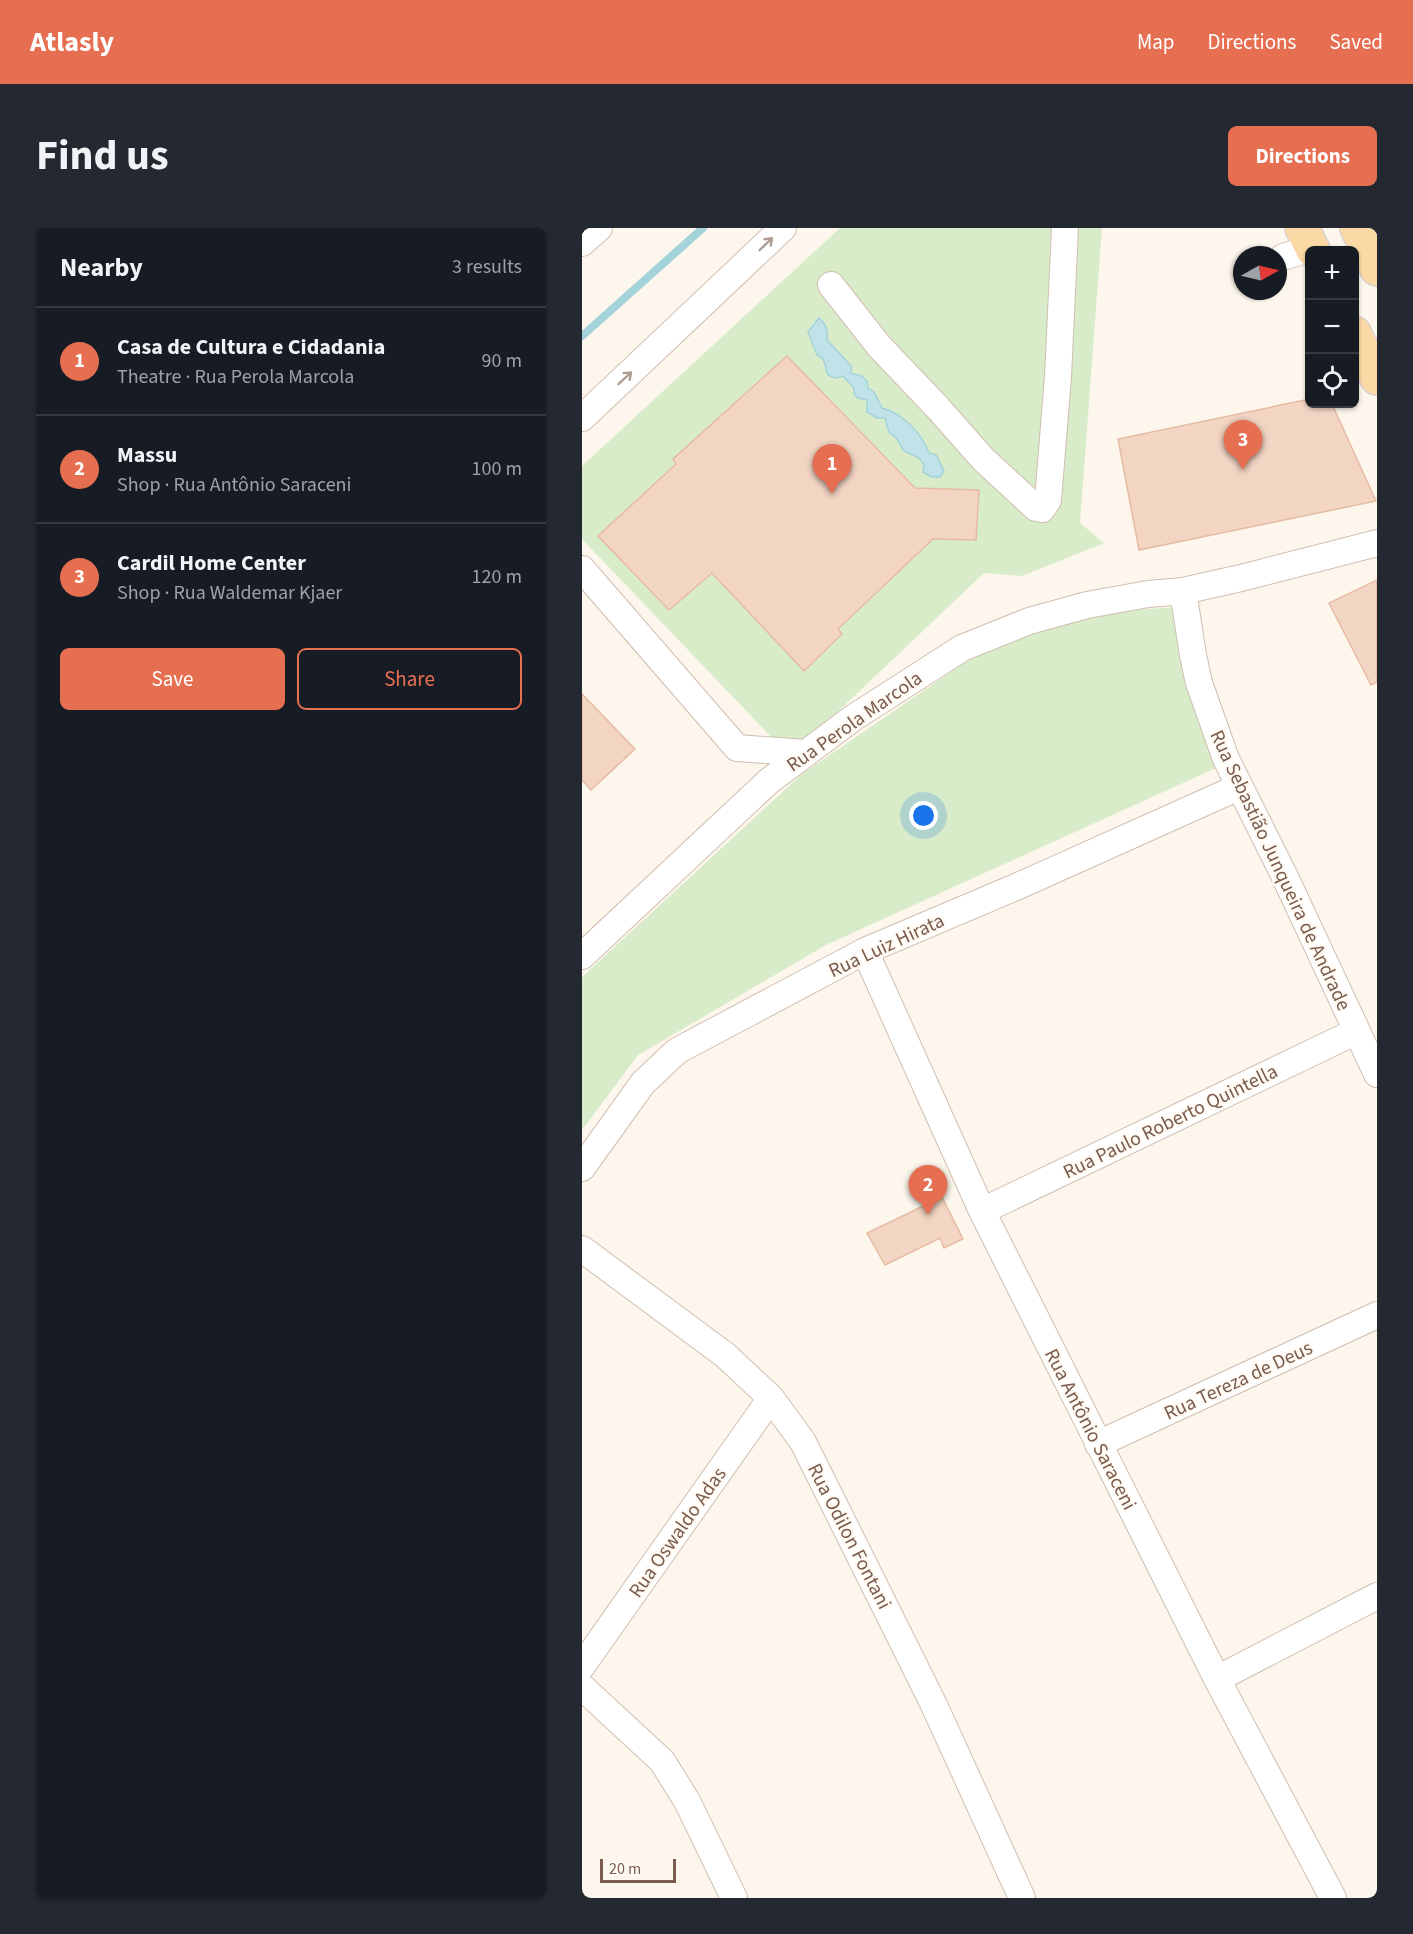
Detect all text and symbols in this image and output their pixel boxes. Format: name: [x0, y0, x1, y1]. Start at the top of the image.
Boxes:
text: Atlasly: [30, 22, 114, 62]
text: Map: [1137, 27, 1175, 57]
text: Directions: [1208, 27, 1296, 57]
text: Saved: [1329, 27, 1383, 57]
text: Find us: [36, 126, 169, 186]
button: Directions: [1228, 126, 1377, 186]
one-way arrow: [759, 237, 774, 251]
north arrow: [1233, 246, 1287, 300]
map controls: [1305, 246, 1359, 408]
button: +: [1305, 246, 1359, 300]
text: Nearby: [60, 249, 143, 286]
text: 3 results: [452, 253, 522, 281]
button: −: [1305, 300, 1359, 354]
text: Casa de Cultura e Cidadania: [117, 331, 385, 363]
text: 1: [74, 347, 85, 375]
text: 90 m: [482, 347, 522, 375]
button: locate: [1305, 354, 1359, 408]
text: Theatre · Rua Perola Marcola: [117, 363, 354, 391]
one-way arrow: [617, 372, 632, 386]
pin: 3: [1224, 420, 1262, 470]
text: Massu: [117, 439, 177, 471]
pin: 1: [812, 444, 852, 494]
text: 2: [74, 455, 85, 483]
text: 100 m: [472, 455, 522, 483]
text: Shop · Rua Antônio Saraceni: [117, 471, 351, 499]
text: Cardil Home Center: [117, 547, 306, 579]
text: 3: [74, 563, 85, 591]
text: 120 m: [472, 563, 522, 591]
text: Shop · Rua Waldemar Kjaer: [117, 579, 342, 607]
button: Save: [60, 648, 285, 710]
button: Share: [297, 648, 522, 710]
street label: Rua Perola Marcola: [781, 664, 928, 779]
street label: Rua Sebastião Junqueira de Andrade: [1203, 726, 1358, 1015]
your location: [909, 801, 938, 830]
street label: Rua Luiz Hirata: [824, 907, 949, 985]
street label: Rua Paulo Roberto Quintella: [1058, 1058, 1282, 1186]
pin: 2: [908, 1166, 948, 1215]
street label: Rua Tereza de Deus: [1160, 1334, 1317, 1428]
street label: Rua Antônio Saraceni: [1037, 1344, 1143, 1515]
street label: Rua Odilon Fontani: [800, 1459, 898, 1614]
street label: Rua Oswaldo Adas: [622, 1462, 733, 1604]
scale bar: [600, 1856, 676, 1884]
text: 20 m: [609, 1858, 641, 1880]

